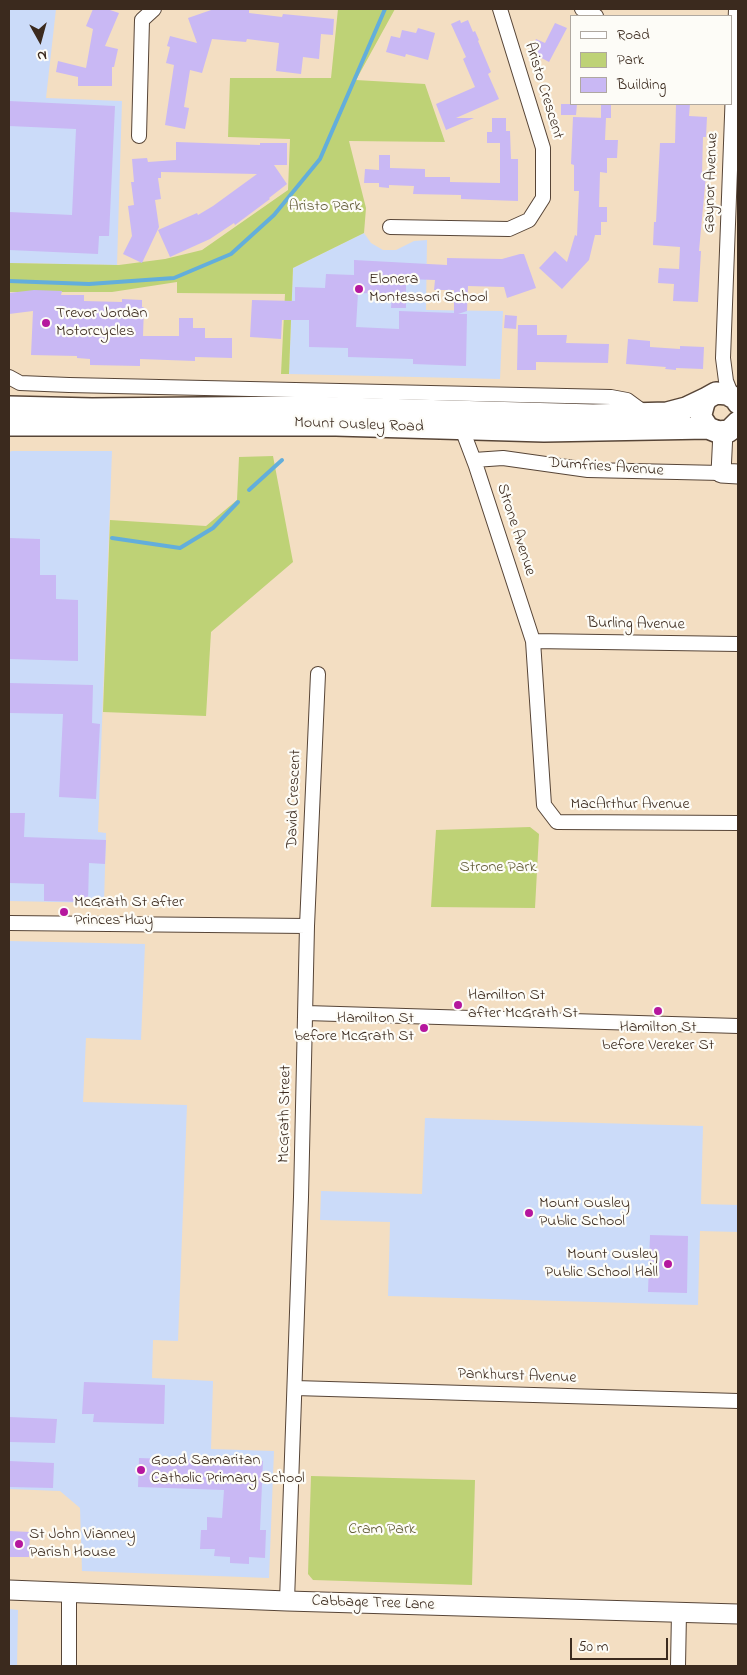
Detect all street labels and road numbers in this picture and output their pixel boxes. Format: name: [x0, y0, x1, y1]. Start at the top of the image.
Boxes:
street label: Aristo Crescent: [519, 40, 567, 142]
street label: Gaynor Avenue: [701, 132, 723, 234]
street label: Mount Ousley Road: [294, 414, 424, 438]
street label: Dumfries Avenue: [548, 454, 664, 482]
street label: Strone Avenue: [491, 481, 539, 579]
street label: Burling Avenue: [587, 615, 685, 635]
street label: David Crescent: [284, 749, 306, 849]
street label: MacArthur Avenue: [570, 795, 690, 815]
street label: McGrath Street: [276, 1065, 296, 1163]
street label: Pankhurst Avenue: [457, 1365, 577, 1389]
street label: Cabbage Tree Lane: [311, 1592, 435, 1616]

